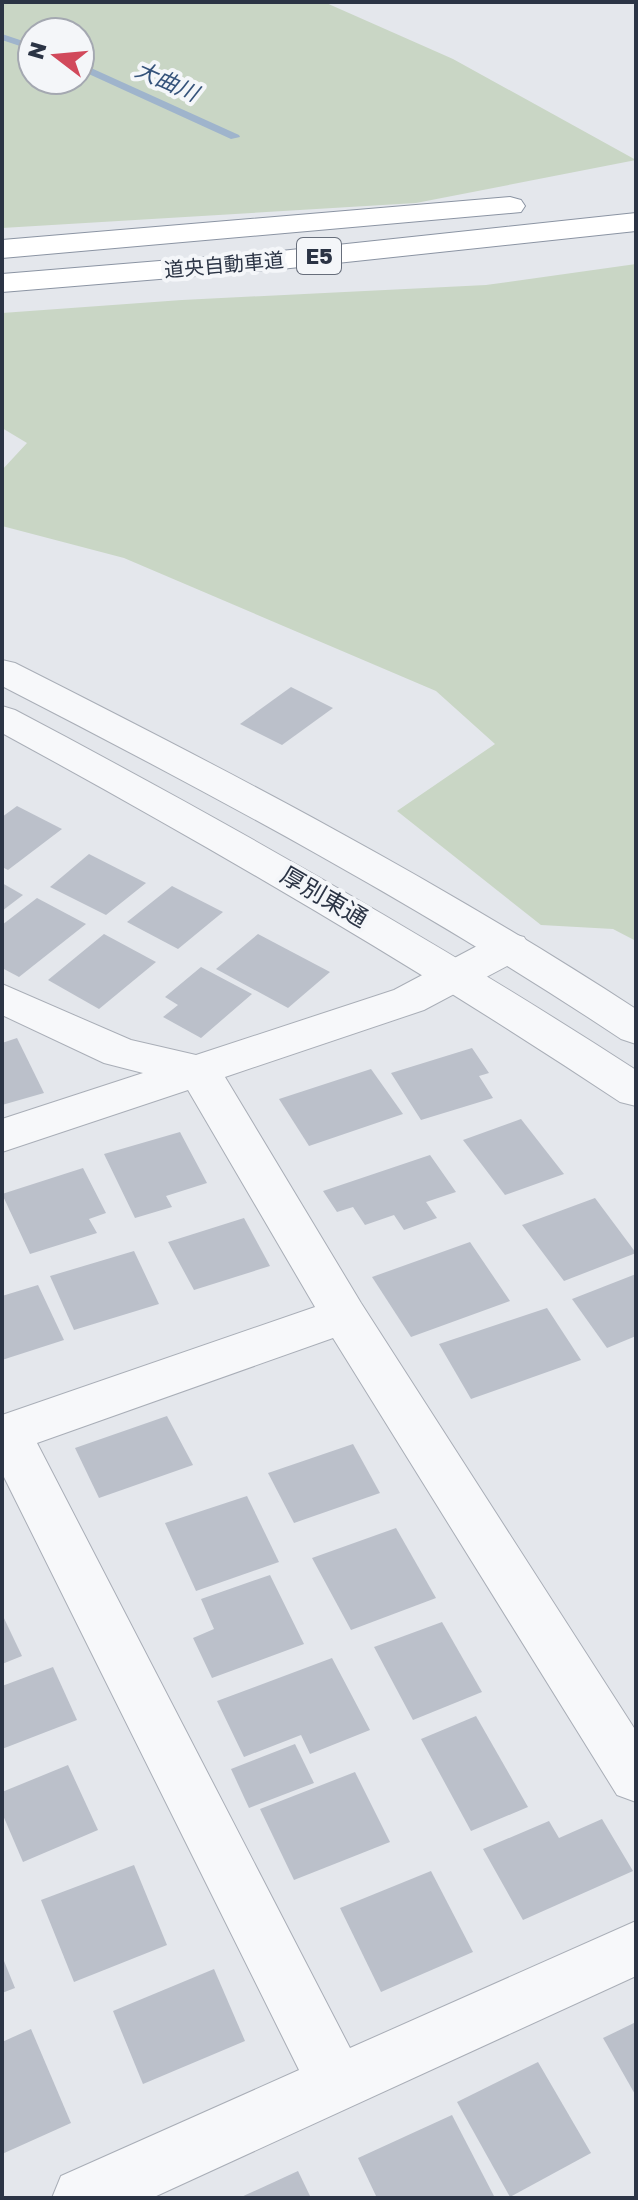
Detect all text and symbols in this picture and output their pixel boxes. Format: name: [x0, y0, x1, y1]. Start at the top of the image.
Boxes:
north arrow: [16, 16, 96, 96]
text: N: [21, 39, 52, 62]
water label: 大曲川: [132, 55, 205, 107]
road number: E5: [297, 238, 341, 274]
street label: 道央自動車道: [163, 247, 285, 281]
street label: 厚別東通: [276, 859, 374, 932]

